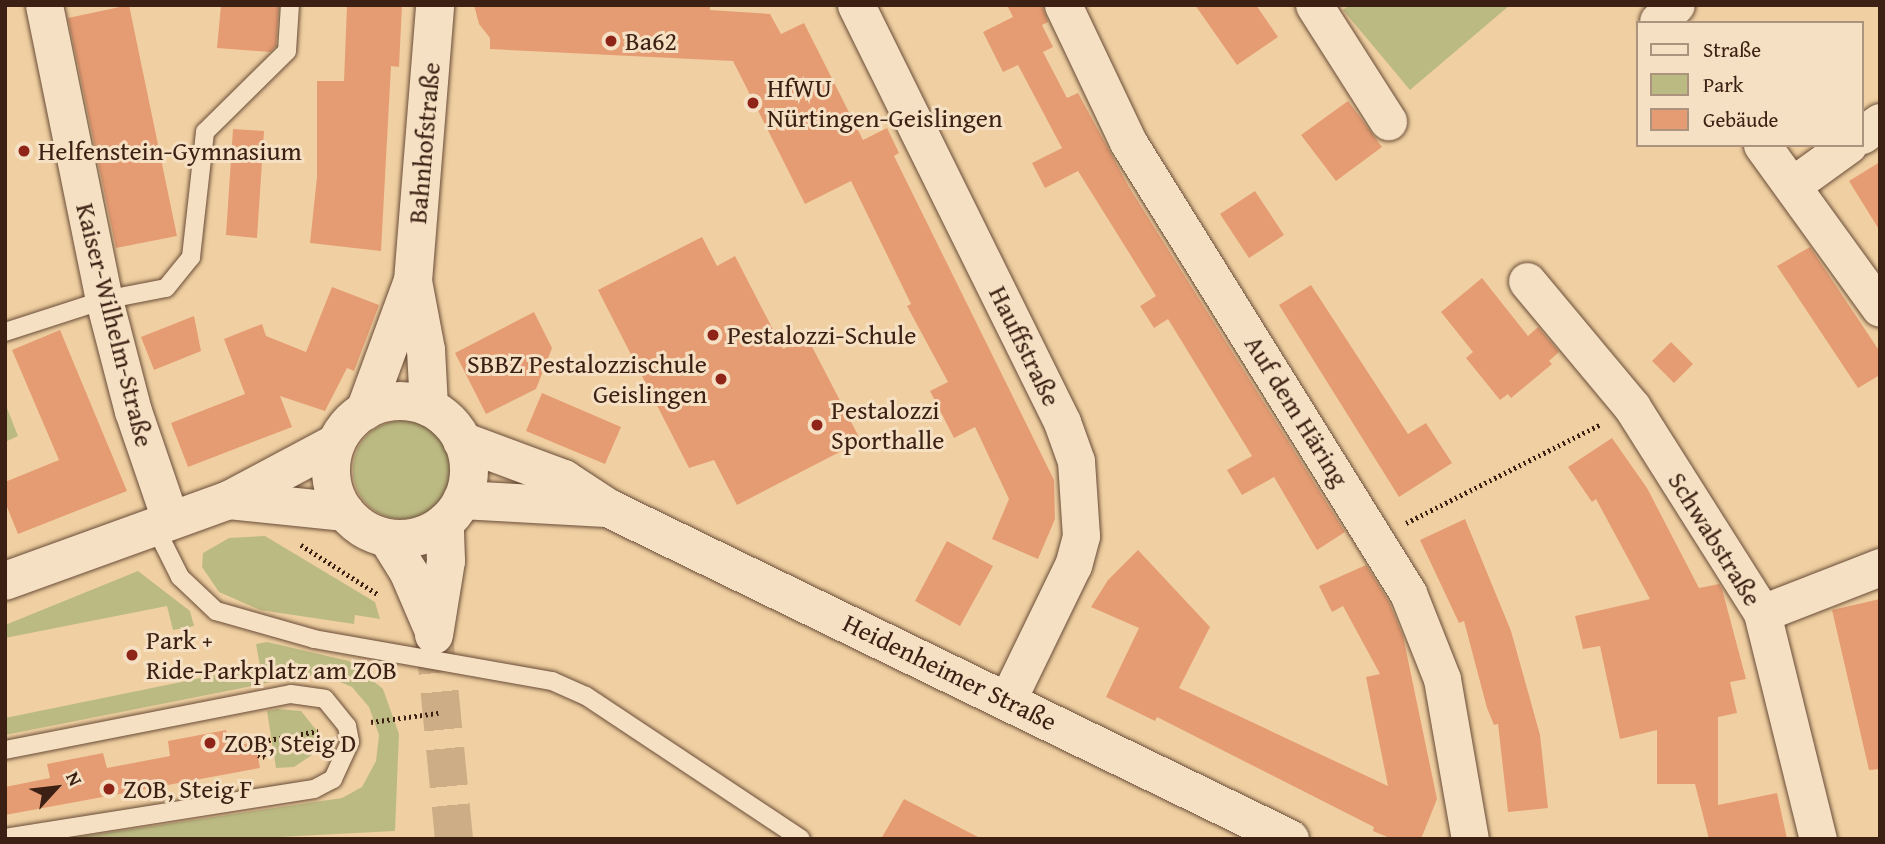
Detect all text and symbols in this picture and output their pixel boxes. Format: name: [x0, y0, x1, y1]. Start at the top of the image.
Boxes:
legend: [1636, 21, 1864, 147]
place label: Ba62: [625, 25, 677, 57]
marker: Ba62: [603, 33, 619, 49]
text: Straße: [1703, 34, 1761, 65]
street label: Bahnhofstraße: [401, 61, 447, 225]
text: Park: [1703, 69, 1744, 100]
place label: HfWU Nürtingen-Geislingen: [767, 72, 1003, 134]
marker: HfWU Nürtingen-Geislingen: [745, 95, 761, 111]
text: Gebäude: [1703, 104, 1778, 135]
place label: Helfenstein-Gymnasium: [38, 135, 302, 167]
marker: Helfenstein-Gymnasium: [16, 143, 32, 159]
street label: Kaiser-Wilhelm-Straße: [70, 200, 160, 450]
street label: Hauffstraße: [982, 281, 1068, 411]
place label: Pestalozzi-Schule: [727, 319, 917, 351]
marker: Pestalozzi-Schule: [705, 327, 721, 343]
street label: Auf dem Häring: [1238, 330, 1356, 492]
place label: SBBZ Pestalozzischule Geislingen: [467, 348, 707, 410]
marker: SBBZ Pestalozzischule Geislingen: [713, 371, 729, 387]
place label: Pestalozzi Sporthalle: [831, 394, 945, 456]
marker: Pestalozzi Sporthalle: [809, 417, 825, 433]
street label: Schwabstraße: [1662, 466, 1768, 612]
street label: Heidenheimer Straße: [838, 607, 1062, 737]
place label: Park + Ride-Parkplatz am ZOB: [146, 624, 397, 686]
marker: Park + Ride-Parkplatz am ZOB: [124, 647, 140, 663]
place label: ZOB, Steig D: [224, 727, 356, 759]
marker: ZOB, Steig D: [202, 735, 218, 751]
north arrow: [21, 753, 91, 823]
text: N: [59, 766, 90, 790]
place label: ZOB, Steig F: [123, 773, 252, 805]
marker: ZOB, Steig F: [101, 781, 117, 797]

